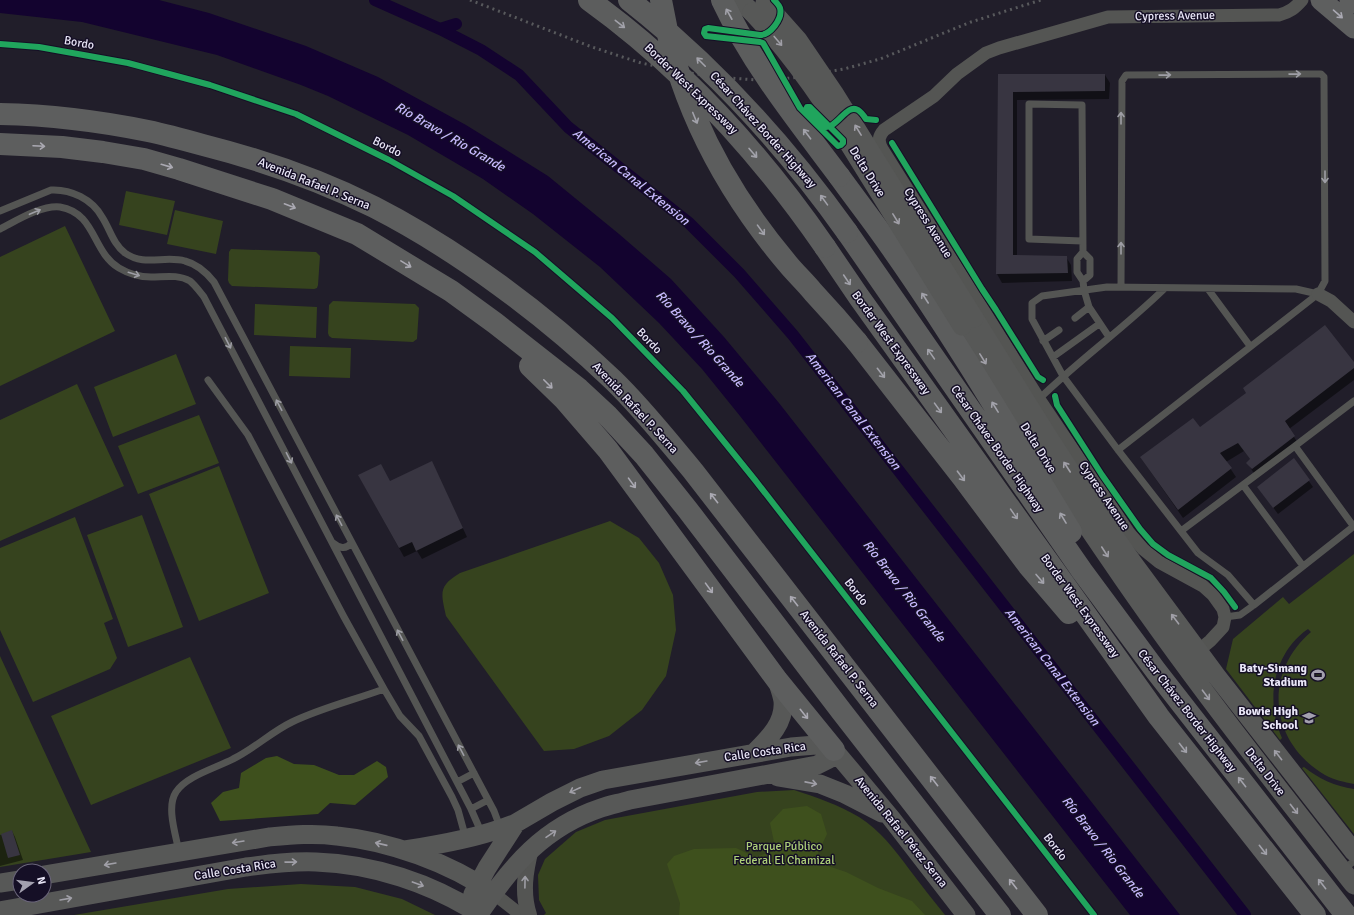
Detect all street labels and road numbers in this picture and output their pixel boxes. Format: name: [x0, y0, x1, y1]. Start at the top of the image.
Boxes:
street label: Cypress Avenue: [1135, 8, 1215, 24]
street label: Bordo: [63, 33, 95, 53]
street label: Border West Expressway: [641, 40, 741, 138]
street label: César Chávez Border Highway: [707, 69, 820, 192]
street label: Bordo: [370, 133, 404, 161]
street label: Delta Drive: [846, 144, 888, 200]
street label: Avenida Rafael P. Serna: [256, 155, 372, 213]
street label: Cypress Avenue: [900, 185, 956, 261]
street label: Border West Expressway: [848, 288, 934, 398]
street label: Bordo: [633, 325, 665, 357]
street label: Avenida Rafael P. Serna: [589, 359, 681, 457]
street label: César Chávez Border Highway: [947, 382, 1047, 516]
street label: Delta Drive: [1017, 420, 1059, 476]
street label: Cypress Avenue: [1075, 459, 1133, 533]
street label: Border West Expressway: [1037, 551, 1123, 661]
street label: Bordo: [841, 575, 871, 609]
street label: Avenida Rafael P. Serna: [796, 607, 882, 711]
street label: César Chávez Border Highway: [1134, 647, 1240, 776]
street label: Calle Costa Rica: [723, 739, 807, 765]
street label: Delta Drive: [1242, 745, 1288, 799]
street label: Avenida Rafael Pérez Serna: [851, 773, 951, 891]
street label: Bordo: [1040, 830, 1070, 864]
street label: Calle Costa Rica: [193, 856, 277, 884]

